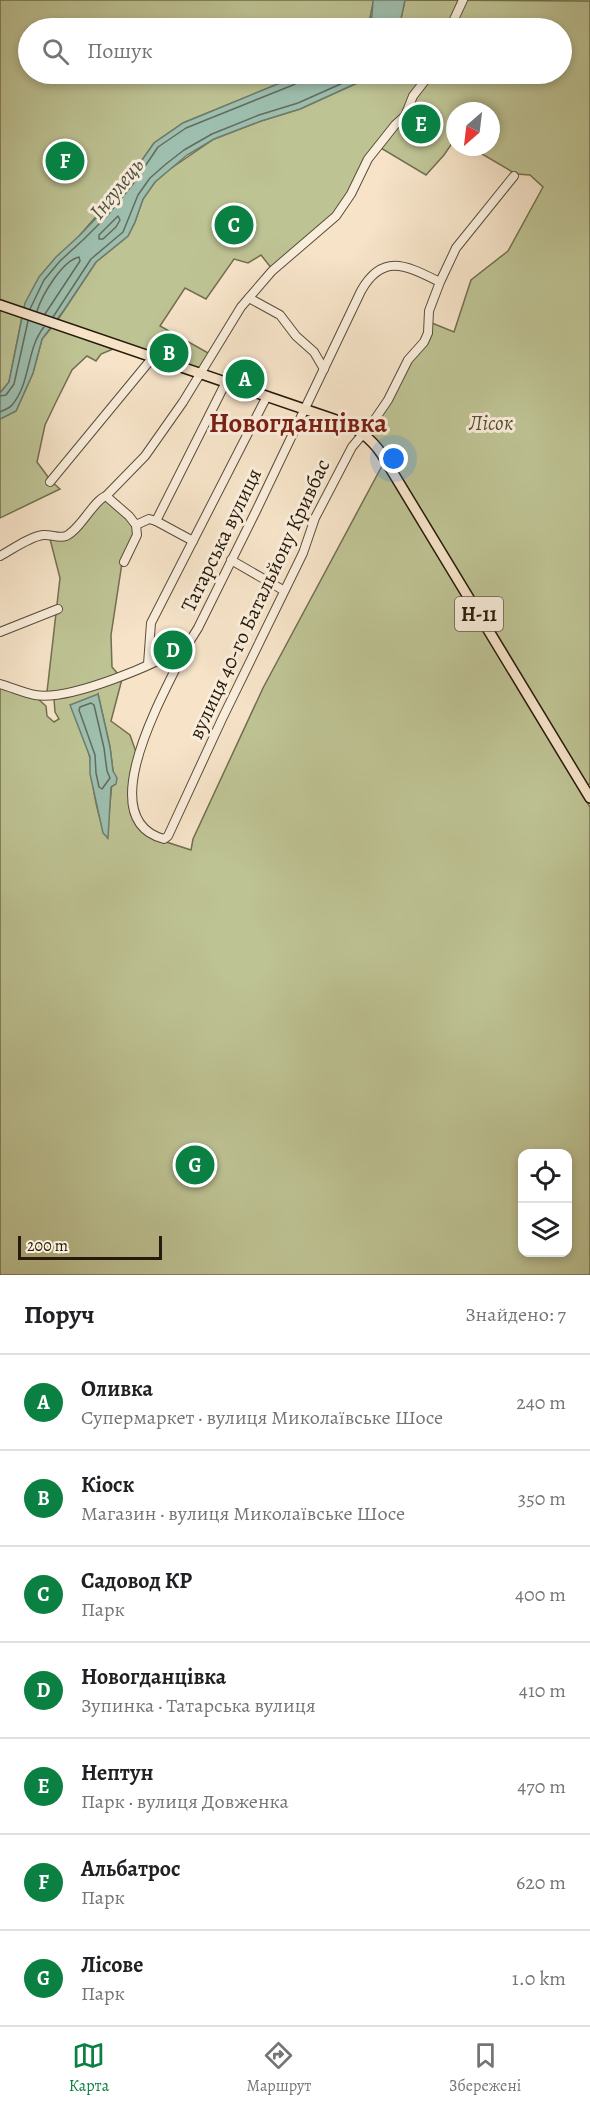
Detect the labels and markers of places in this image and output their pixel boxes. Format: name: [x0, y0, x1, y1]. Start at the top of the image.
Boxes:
pin: E: [402, 102, 440, 146]
pin: F: [46, 138, 84, 184]
pin: C: [214, 202, 254, 248]
pin: B: [150, 330, 188, 376]
pin: A: [226, 356, 264, 401]
pin: D: [154, 628, 192, 672]
pin: G: [176, 1142, 214, 1188]

